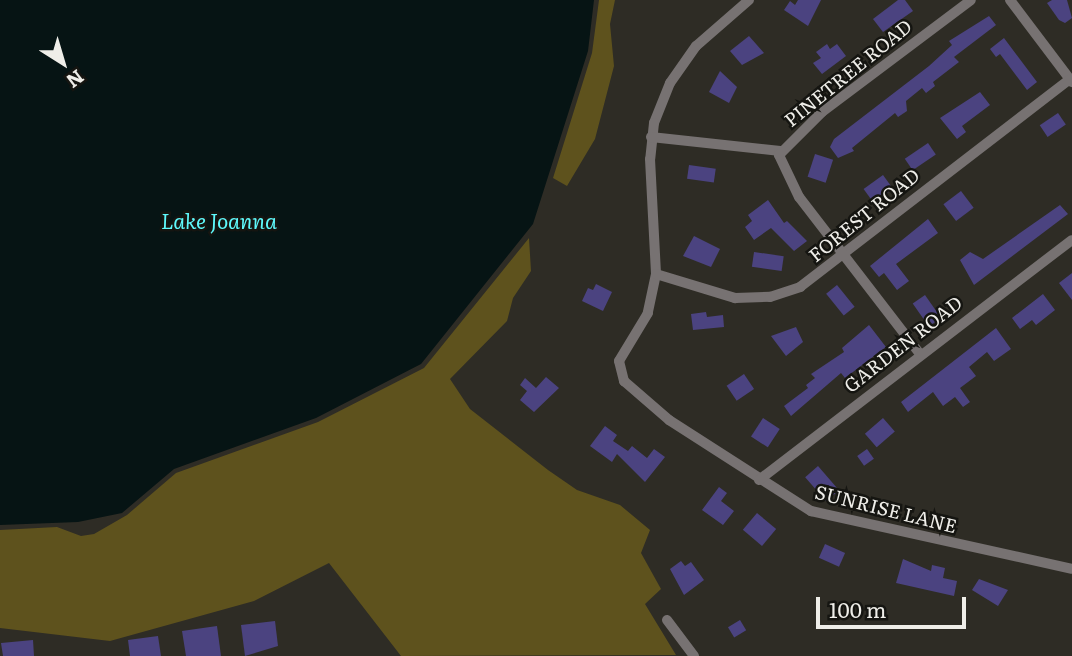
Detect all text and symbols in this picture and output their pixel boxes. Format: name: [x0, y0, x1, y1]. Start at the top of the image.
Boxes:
street label: PINETREE ROAD: [780, 15, 916, 131]
north arrow: [28, 28, 98, 98]
text: N: [61, 64, 90, 96]
street label: FOREST ROAD: [804, 163, 924, 267]
water label: Lake Joanna: [161, 207, 277, 233]
street label: GARDEN ROAD: [839, 291, 967, 397]
street label: SUNRISE LANE: [813, 480, 959, 538]
scale bar: [820, 582, 970, 626]
text: 100 m: [829, 593, 886, 624]

